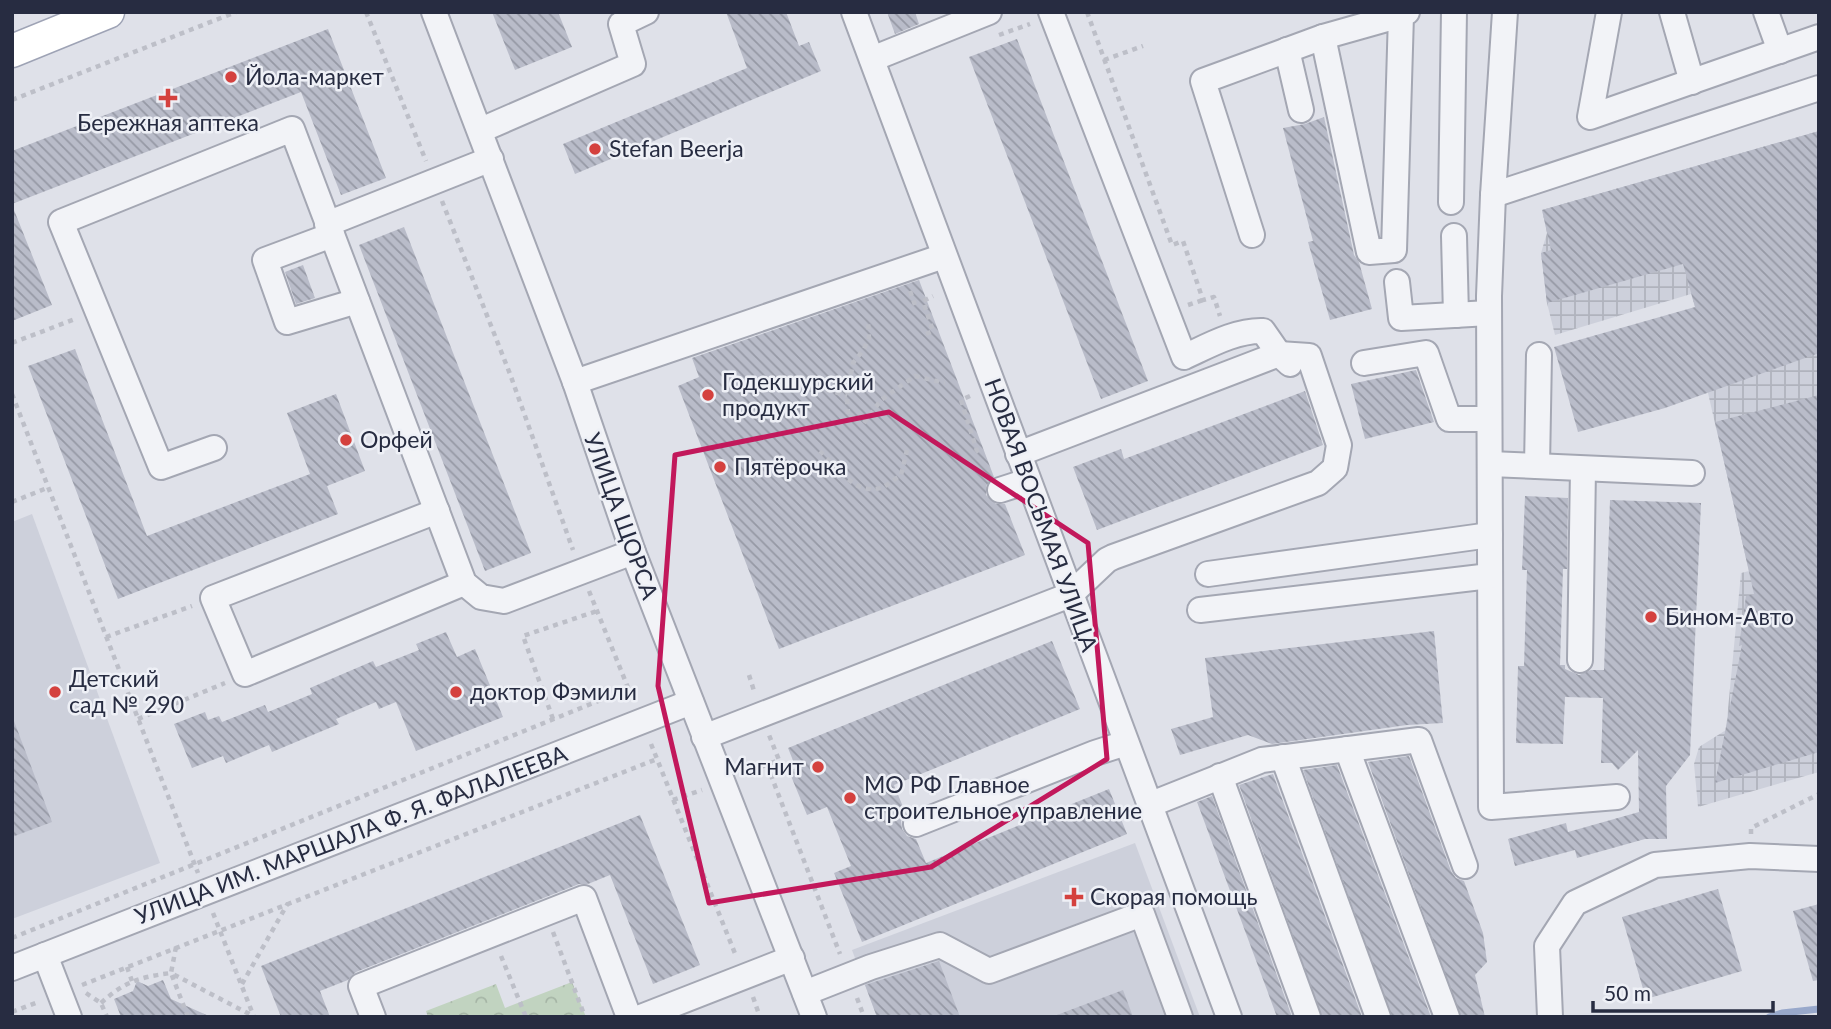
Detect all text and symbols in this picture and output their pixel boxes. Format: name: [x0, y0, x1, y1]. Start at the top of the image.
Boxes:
place label: Йола-маркет: [245, 62, 384, 90]
marker: Йола-маркет: [223, 69, 239, 85]
marker: Бережная аптека: [160, 90, 176, 106]
place label: Бережная аптека: [77, 108, 259, 136]
place label: Stefan Beerja: [609, 134, 744, 162]
marker: Stefan Beerja: [587, 141, 603, 157]
place label: Годекшурский продукт: [722, 367, 874, 421]
street label: НОВАЯ ВОСЬМАЯ УЛИЦА: [979, 374, 1105, 656]
marker: Годекшурский продукт: [700, 387, 716, 403]
place label: Орфей: [360, 425, 433, 453]
street label: УЛИЦА ЩОРСА: [579, 429, 665, 603]
marker: Орфей: [338, 432, 354, 448]
place label: Пятёрочка: [734, 452, 846, 480]
marker: Пятёрочка: [712, 459, 728, 475]
place label: Бином-Авто: [1665, 602, 1794, 630]
marker: Бином-Авто: [1643, 609, 1659, 625]
place label: Детский сад № 290: [69, 664, 184, 718]
place label: доктор Фэмили: [470, 677, 637, 705]
marker: Детский сад № 290: [47, 684, 63, 700]
marker: доктор Фэмили: [448, 684, 464, 700]
street label: УЛИЦА ИМ. МАРШАЛА Ф. Я. ФАЛАЛЕЕВА: [131, 738, 571, 930]
place label: Магнит: [724, 752, 804, 780]
marker: Магнит: [810, 759, 826, 775]
place label: МО РФ Главное строительное управление: [864, 770, 1142, 824]
marker: МО РФ Главное строительное управление: [842, 790, 858, 806]
place label: Скорая помощь: [1090, 882, 1257, 910]
marker: Скорая помощь: [1064, 887, 1084, 907]
scale bar: [1593, 970, 1773, 1014]
text: 50 m: [1604, 980, 1651, 1005]

